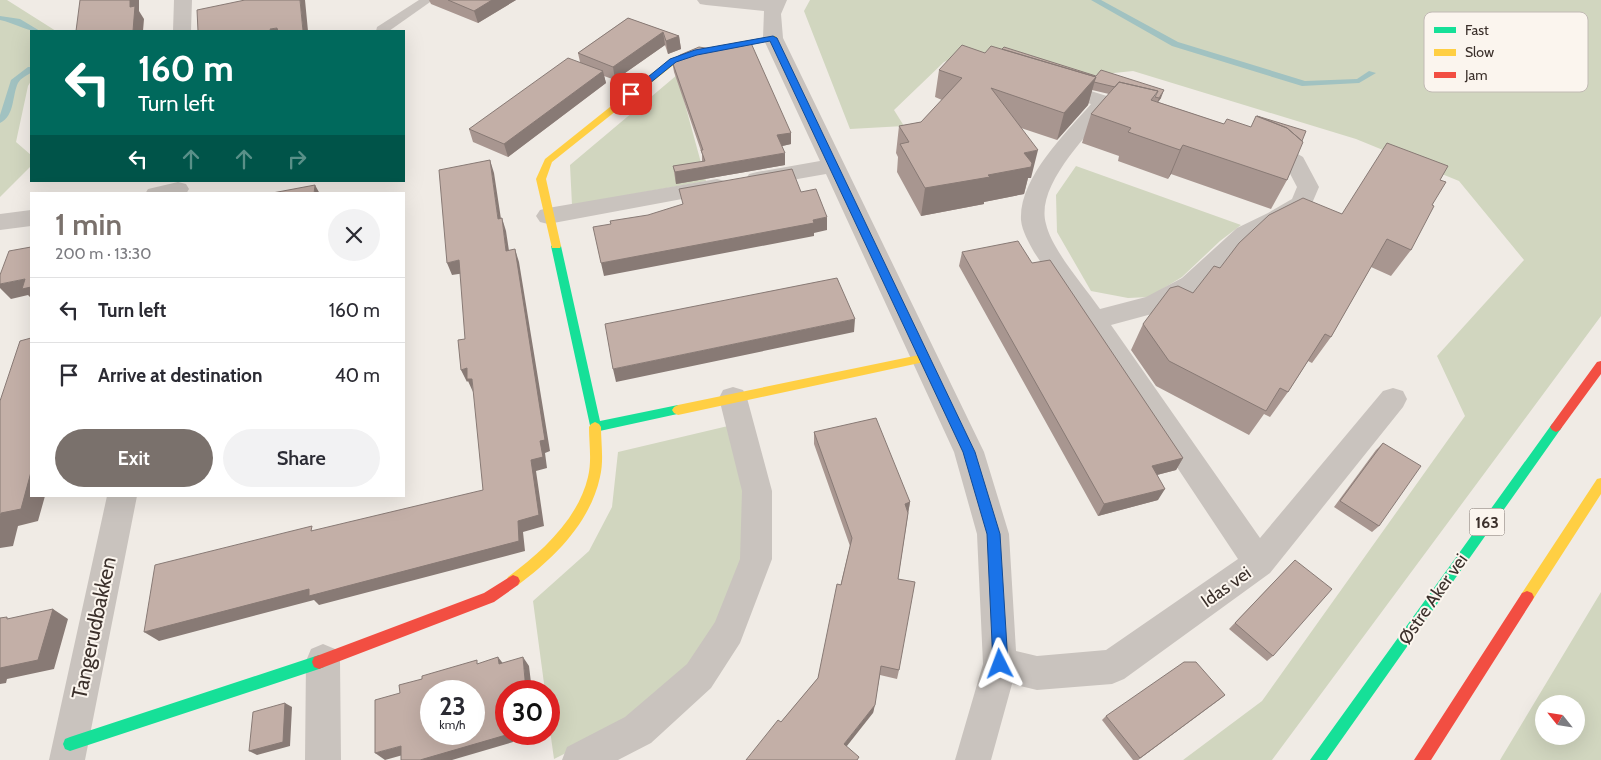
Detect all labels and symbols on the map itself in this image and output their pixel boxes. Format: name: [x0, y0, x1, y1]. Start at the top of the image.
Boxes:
legend: [1424, 12, 1588, 92]
text: Fast: [1465, 21, 1489, 39]
text: Slow: [1465, 43, 1494, 61]
text: Jam: [1464, 66, 1487, 84]
pin: [610, 73, 652, 115]
road number: 163: [1470, 508, 1504, 536]
street label: Østre Aker vei: [1394, 550, 1472, 648]
street label: Tangerudbakken: [66, 554, 121, 701]
street label: Idas vei: [1197, 562, 1255, 612]
position arrow: [973, 637, 1025, 689]
speed limit sign: 30: [495, 680, 560, 745]
north arrow: [1535, 695, 1585, 745]

